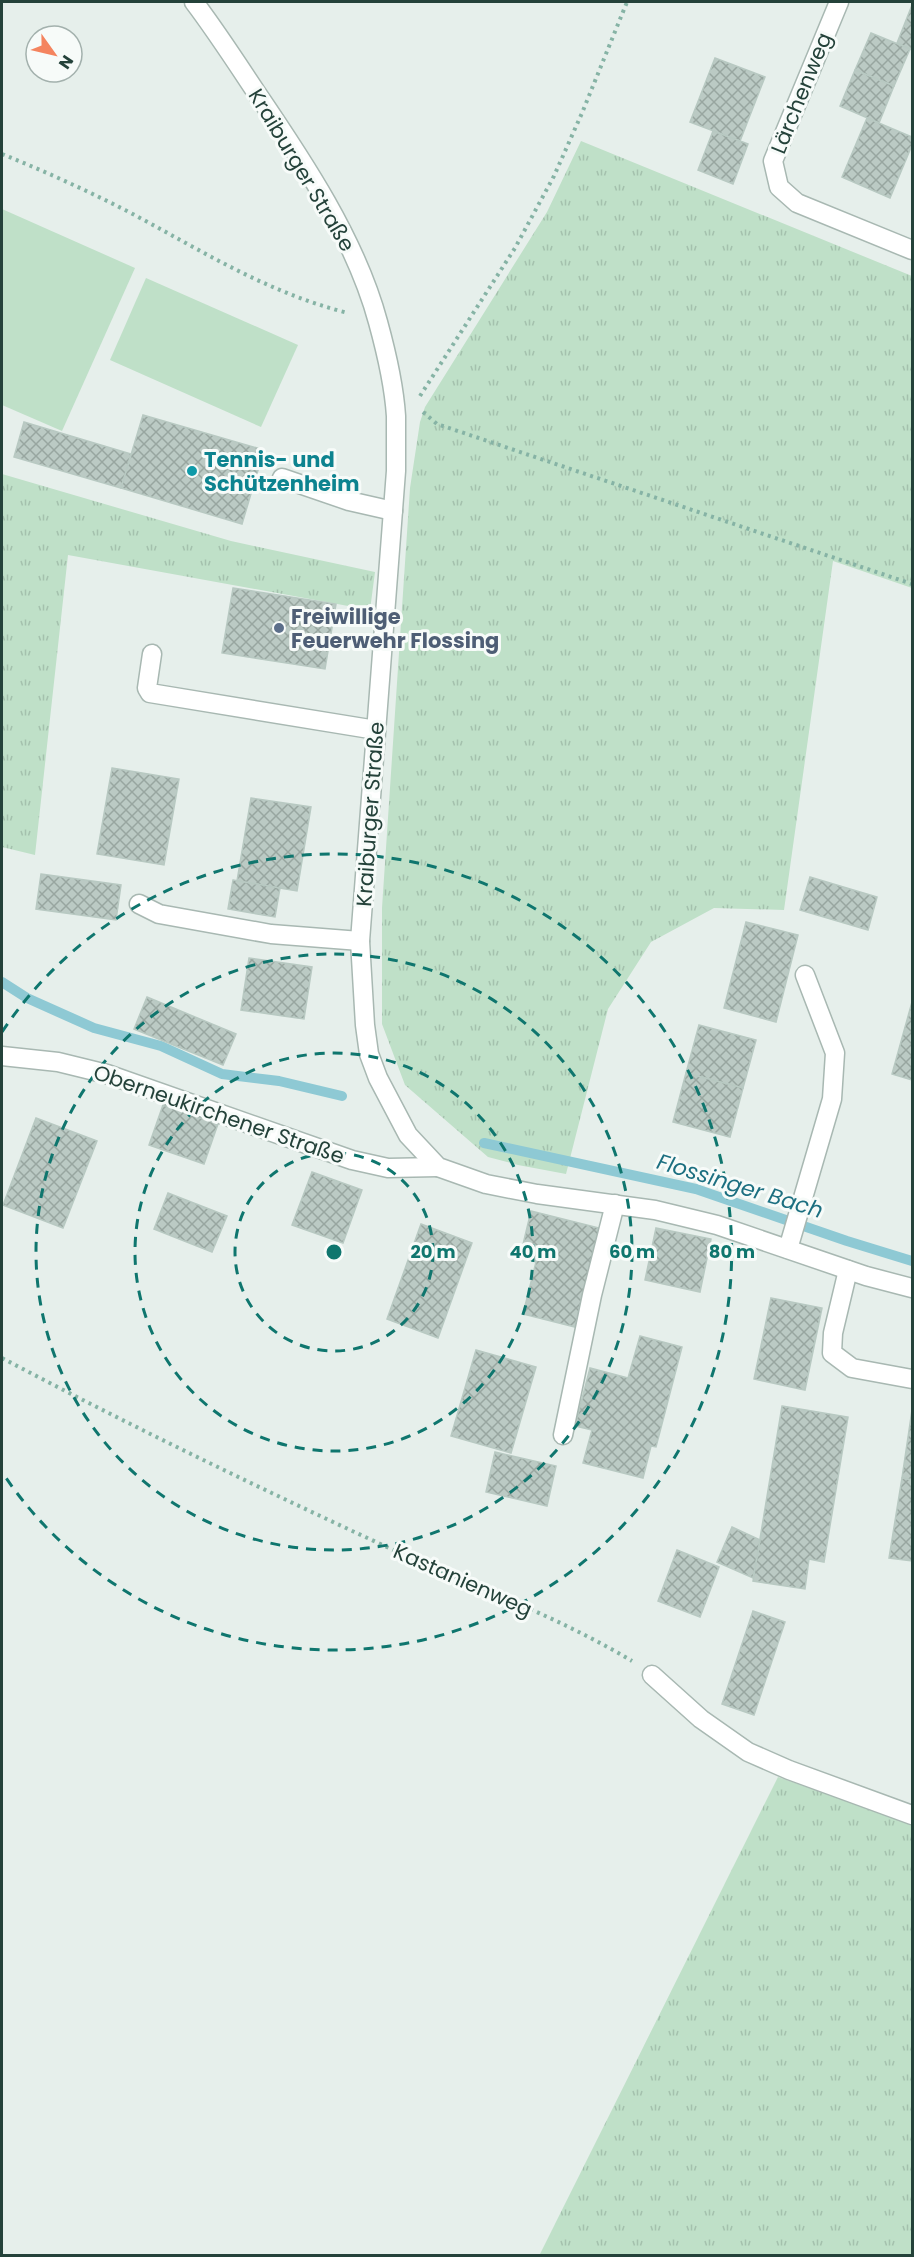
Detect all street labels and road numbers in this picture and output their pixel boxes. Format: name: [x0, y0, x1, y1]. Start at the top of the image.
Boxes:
street label: Lärchenweg: [764, 28, 838, 158]
street label: Kraiburger Straße: [242, 83, 362, 257]
street label: Kraiburger Straße: [349, 721, 391, 907]
street label: Oberneukirchener Straße: [90, 1057, 348, 1171]
street label: Kastanienweg: [389, 1536, 537, 1624]

